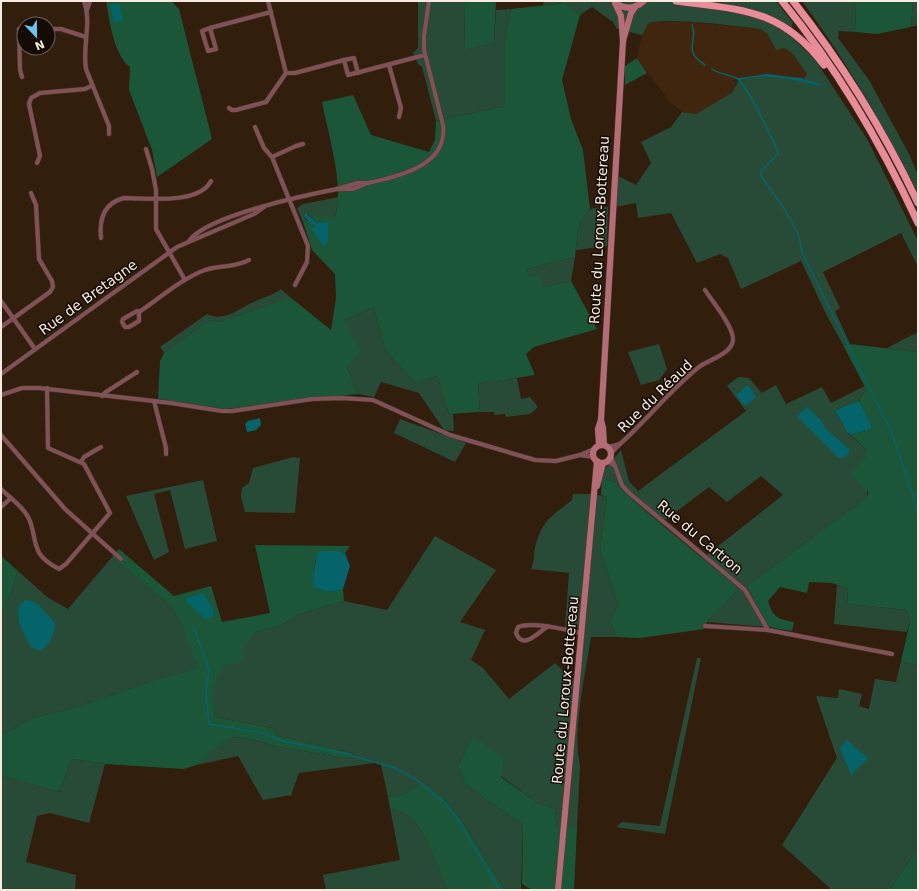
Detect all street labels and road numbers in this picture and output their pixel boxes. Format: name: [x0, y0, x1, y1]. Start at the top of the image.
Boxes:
street label: Route du Loroux-Bottereau: [586, 135, 612, 325]
street label: Rue de Bretagne: [36, 256, 140, 338]
street label: Rue du Réaud: [614, 356, 696, 436]
street label: Rue du Cartron: [654, 497, 746, 577]
street label: Route du Loroux-Bottereau: [549, 595, 581, 785]

